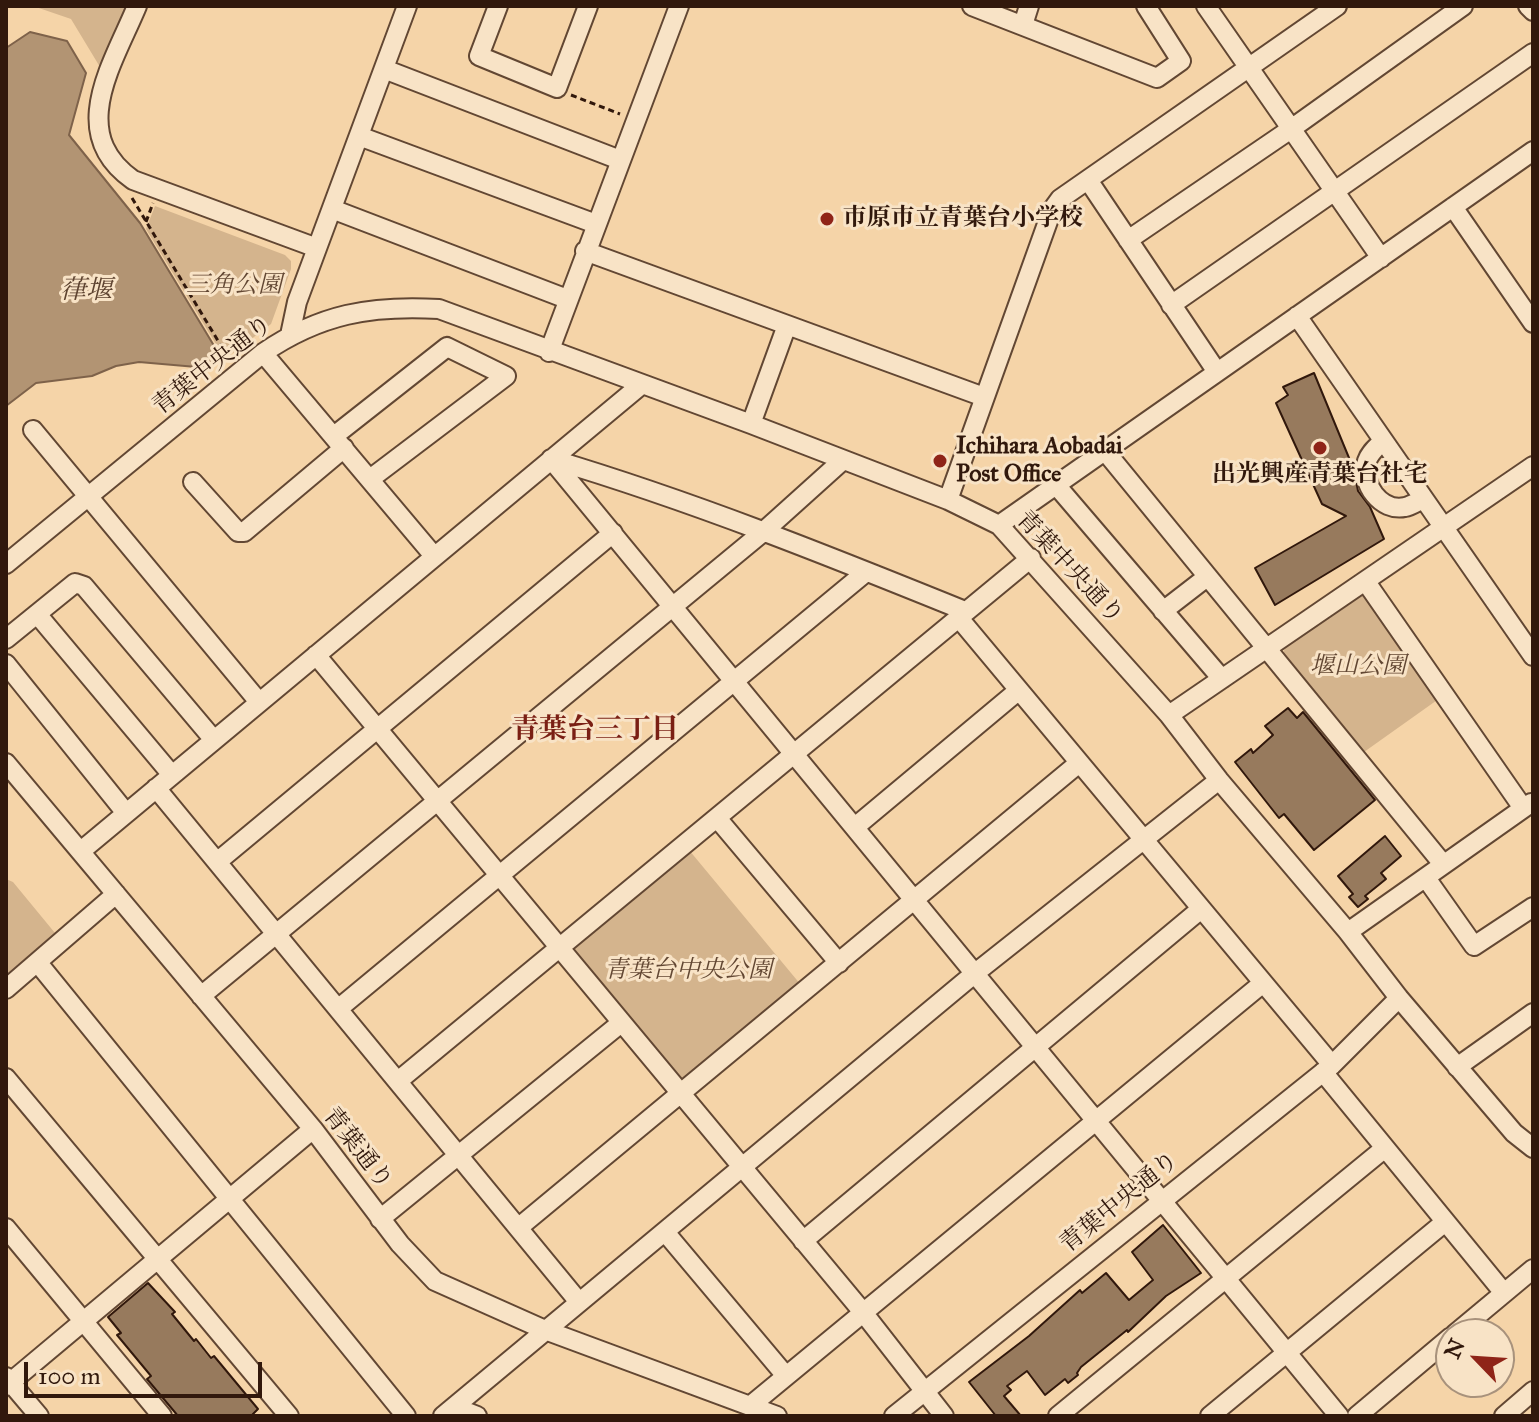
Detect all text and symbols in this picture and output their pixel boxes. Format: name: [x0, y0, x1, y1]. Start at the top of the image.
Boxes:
place label: 市原市立青葉台小学校: [843, 205, 1083, 233]
marker: 市原市立青葉台小学校: [818, 210, 836, 228]
park label: 三角公園: [186, 272, 282, 300]
water label: 葎堰: [60, 276, 112, 308]
street label: 青葉中央通り: [147, 310, 279, 422]
place label: Ichihara Aobadai Post Office: [956, 433, 1122, 489]
marker: 出光興産青葉台社宅: [1311, 439, 1329, 457]
marker: Ichihara Aobadai Post Office: [931, 452, 949, 470]
place label: 出光興産青葉台社宅: [1212, 461, 1428, 489]
street label: 青葉中央通り: [1009, 506, 1129, 630]
park label: 堰山公園: [1310, 653, 1406, 681]
district label: 青葉台三丁目: [511, 714, 679, 748]
park label: 青葉台中央公園: [604, 957, 772, 985]
street label: 青葉通り: [316, 1102, 398, 1196]
street label: 青葉中央通り: [1055, 1146, 1185, 1260]
north arrow: [1435, 1318, 1515, 1398]
text: N: [1438, 1334, 1471, 1363]
scale bar: [28, 1346, 266, 1396]
text: 100 m: [38, 1361, 101, 1391]

